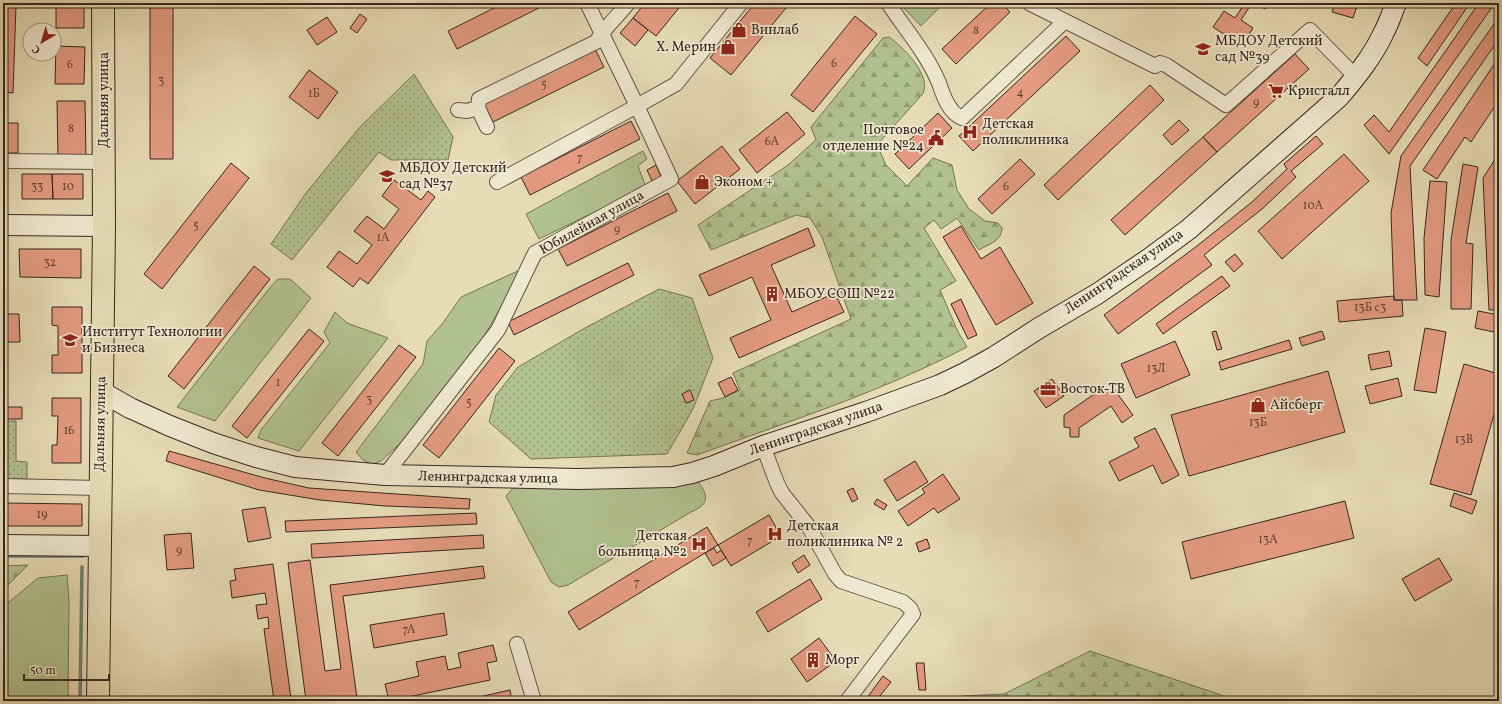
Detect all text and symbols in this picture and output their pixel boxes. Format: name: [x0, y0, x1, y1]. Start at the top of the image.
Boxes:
shop icon: Винлаб: [730, 21, 748, 39]
place label: Винлаб: [751, 21, 799, 40]
north arrow: [22, 22, 62, 62]
house number: 8: [973, 23, 979, 39]
place label: МБДОУ Детский сад №39: [1215, 32, 1323, 67]
place label: Х. Мерин: [656, 38, 716, 57]
shop icon: Х. Мерин: [719, 38, 737, 56]
school or university icon: МБДОУ Детский сад №39: [1194, 40, 1212, 58]
text: С: [29, 41, 44, 57]
street label: Дальняя улица: [95, 52, 114, 148]
house number: 6: [831, 56, 837, 72]
house number: 6: [67, 57, 73, 73]
house number: 3: [158, 73, 164, 89]
house number: 5: [541, 77, 547, 93]
supermarket icon: Кристалл: [1267, 82, 1285, 100]
place label: Кристалл: [1288, 82, 1350, 101]
house number: 4: [1016, 85, 1024, 101]
house number: 1Б: [308, 86, 320, 102]
house number: 9: [1253, 95, 1259, 111]
place label: Детская поликлиника: [982, 115, 1069, 150]
house number: 8: [68, 121, 74, 137]
place label: Почтовое отделение №24: [822, 121, 924, 156]
hospital icon: Детская поликлиника: [961, 123, 979, 141]
public building icon: Почтовое отделение №24: [927, 129, 945, 147]
house number: 6А: [765, 134, 780, 150]
house number: 7: [577, 150, 583, 166]
place label: МБДОУ Детский сад №37: [399, 159, 507, 194]
school or university icon: МБДОУ Детский сад №37: [378, 167, 396, 185]
shop icon: Эконом +: [693, 173, 711, 191]
place label: Эконом +: [714, 173, 773, 192]
house number: 33: [31, 179, 43, 195]
house number: 10: [62, 179, 74, 195]
house number: 6: [1003, 179, 1009, 195]
street label: Юбилейная улица: [536, 186, 648, 260]
house number: 10А: [1303, 198, 1324, 214]
house number: 5: [193, 218, 199, 234]
house number: 9: [614, 222, 620, 238]
street label: Ленинградская улица: [1061, 225, 1187, 319]
house number: 1А: [376, 230, 390, 246]
house number: 32: [44, 255, 56, 271]
building icon: МБОУ СОШ №22: [763, 285, 781, 303]
place label: МБОУ СОШ №22: [784, 285, 895, 304]
house number: 13Б с3: [1354, 300, 1386, 316]
place label: Институт Технологии и Бизнеса: [82, 323, 223, 358]
school or university icon: Институт Технологии и Бизнеса: [61, 331, 79, 349]
house number: 13Л: [1147, 361, 1165, 377]
house number: 1: [276, 375, 280, 391]
street label: Дальняя улица: [91, 376, 111, 472]
office icon: Восток-ТВ: [1039, 380, 1057, 398]
place label: Восток-ТВ: [1060, 380, 1125, 399]
house number: 3: [366, 392, 372, 408]
house number: 5: [466, 395, 472, 411]
shop icon: Айсберг: [1249, 396, 1267, 414]
place label: Айсберг: [1270, 396, 1323, 415]
street label: Ленинградская улица: [747, 397, 885, 461]
house number: 13Б: [1249, 415, 1267, 431]
house number: 16: [64, 423, 74, 439]
house number: 13В: [1455, 432, 1473, 448]
street label: Ленинградская улица: [418, 467, 558, 489]
house number: 19: [37, 507, 47, 523]
place label: Детская поликлиника № 2: [787, 517, 903, 552]
hospital icon: Детская поликлиника № 2: [766, 525, 784, 543]
place label: Детская больница №2: [598, 527, 687, 562]
house number: 13А: [1258, 532, 1278, 548]
house number: 7: [747, 533, 753, 549]
hospital icon: Детская больница №2: [690, 535, 708, 553]
house number: 9: [176, 543, 182, 559]
house number: 7: [634, 575, 640, 591]
house number: 7А: [402, 622, 416, 638]
building icon: Морг: [804, 651, 822, 669]
place label: Морг: [825, 651, 859, 670]
scale bar: [24, 656, 109, 682]
text: 50 m: [30, 663, 56, 679]

